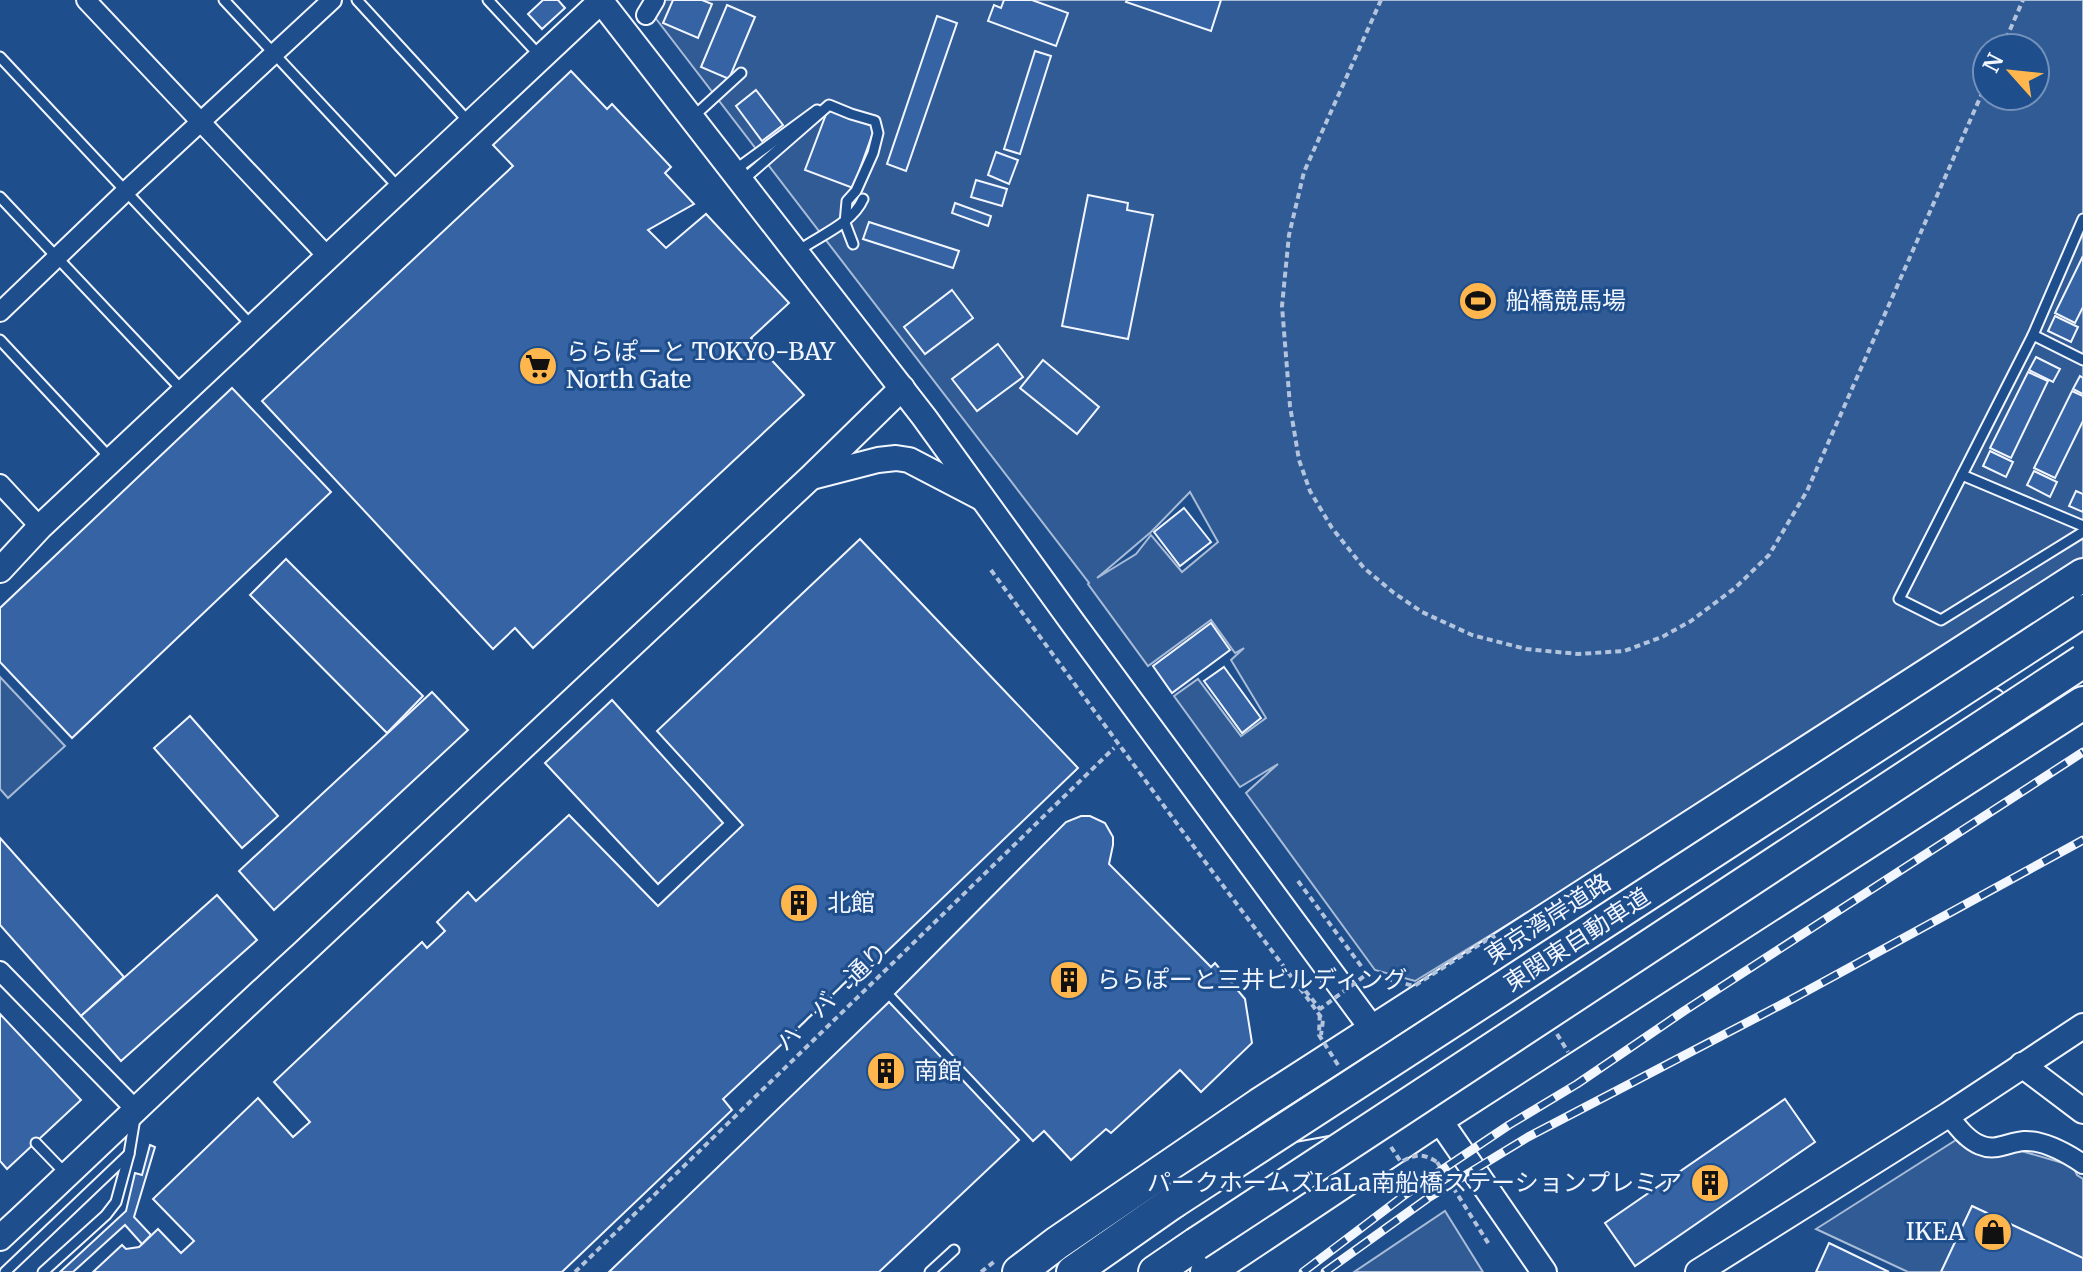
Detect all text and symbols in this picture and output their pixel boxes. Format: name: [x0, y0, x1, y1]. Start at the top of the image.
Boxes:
north arrow: [1971, 32, 2051, 112]
text: N: [1977, 48, 2010, 77]
sports icon: 船橋競馬場: [1457, 280, 1499, 322]
place label: 船橋競馬場: [1506, 285, 1626, 316]
place label: ららぽーと TOKYO−BAY North Gate: [566, 336, 836, 395]
supermarket icon: ららぽーと TOKYO−BAY North Gate: [517, 345, 559, 387]
street label: 東京湾岸道路: [1479, 866, 1617, 971]
street label: 東関東自動車道: [1498, 881, 1656, 998]
building icon: 北館: [778, 882, 820, 924]
place label: 北館: [827, 887, 875, 918]
street label: ハーバー通り: [769, 936, 894, 1058]
building icon: ららぽーと三井ビルディング: [1048, 959, 1090, 1001]
place label: ららぽーと三井ビルディング: [1097, 964, 1407, 995]
building icon: 南館: [865, 1050, 907, 1092]
place label: 南館: [914, 1055, 962, 1086]
building icon: パークホームズLaLa南船橋ステーションプレミア: [1689, 1162, 1731, 1204]
place label: パークホームズLaLa南船橋ステーションプレミア: [1147, 1167, 1682, 1198]
shop icon: IKEA: [1972, 1211, 2014, 1253]
place label: IKEA: [1906, 1216, 1966, 1247]

